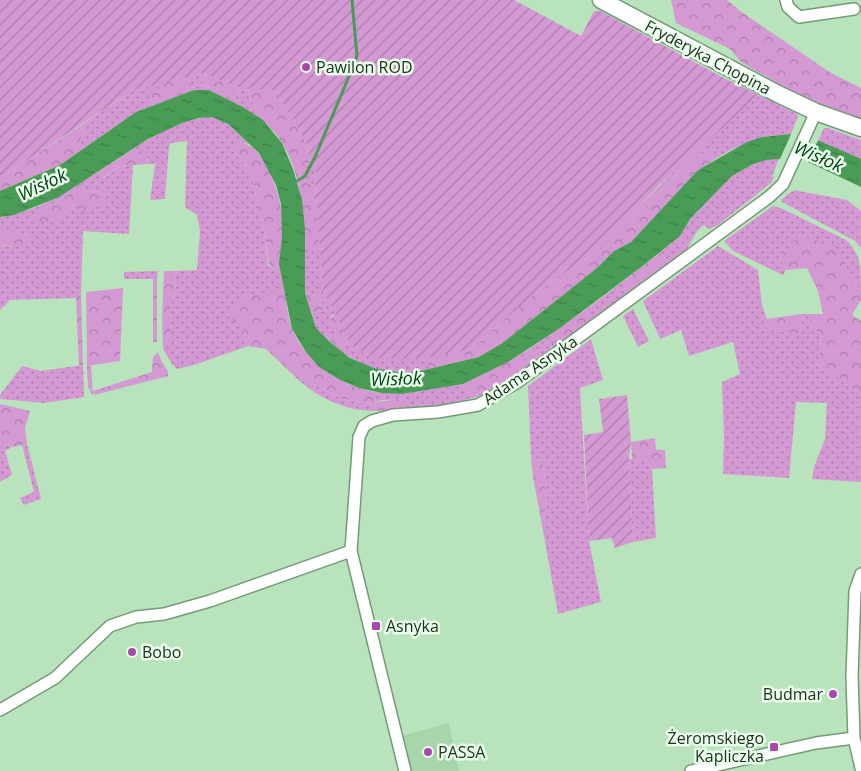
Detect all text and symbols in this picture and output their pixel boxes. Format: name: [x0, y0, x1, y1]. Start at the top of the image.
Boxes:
street label: Fryderyka Chopina: [641, 15, 775, 99]
place label: Pawilon ROD: [316, 56, 413, 78]
marker: Pawilon ROD: [300, 61, 312, 73]
water label: Wisłok: [791, 135, 848, 178]
water label: Wisłok: [14, 162, 71, 206]
street label: Adama Asnyka: [478, 330, 582, 410]
water label: Wisłok: [370, 365, 423, 391]
place label: Asnyka: [386, 615, 439, 637]
marker: Asnyka: [370, 620, 382, 632]
place label: Bobo: [142, 641, 181, 663]
marker: Bobo: [126, 646, 138, 658]
place label: Budmar: [763, 683, 823, 705]
marker: Budmar: [827, 688, 839, 700]
place label: Żeromskiego Kapliczka: [668, 727, 764, 767]
place label: PASSA: [438, 741, 486, 763]
marker: Żeromskiego Kapliczka: [768, 741, 780, 753]
marker: PASSA: [422, 746, 434, 758]

